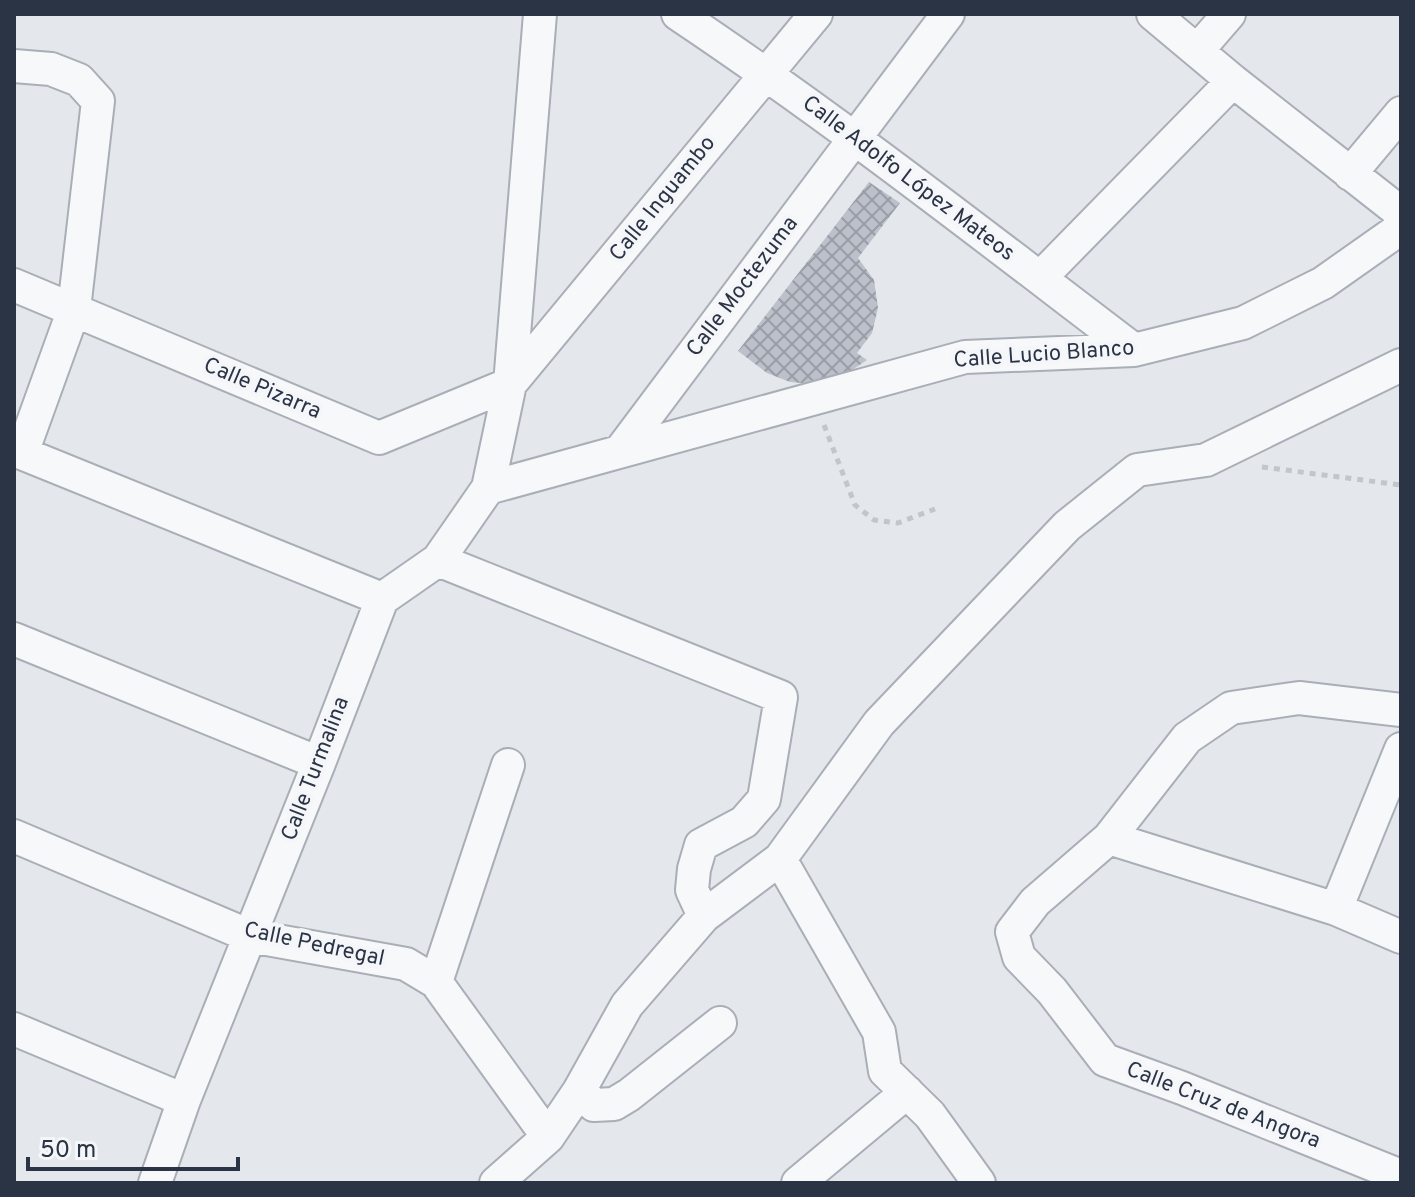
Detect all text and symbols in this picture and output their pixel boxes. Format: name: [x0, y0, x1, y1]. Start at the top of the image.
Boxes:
street label: Calle Adolfo López Mateos: [796, 90, 1020, 268]
street label: Calle Inguambo: [604, 131, 722, 267]
street label: Calle Moctezuma: [681, 211, 805, 363]
street label: Calle Lucio Blanco: [953, 335, 1135, 375]
street label: Calle Pizarra: [199, 352, 325, 426]
street label: Calle Turmalina: [276, 693, 356, 845]
street label: Calle Pedregal: [241, 917, 387, 973]
street label: Calle Cruz de Angora: [1122, 1057, 1324, 1155]
scale bar: [28, 1121, 238, 1171]
text: 50 m: [40, 1136, 96, 1166]

